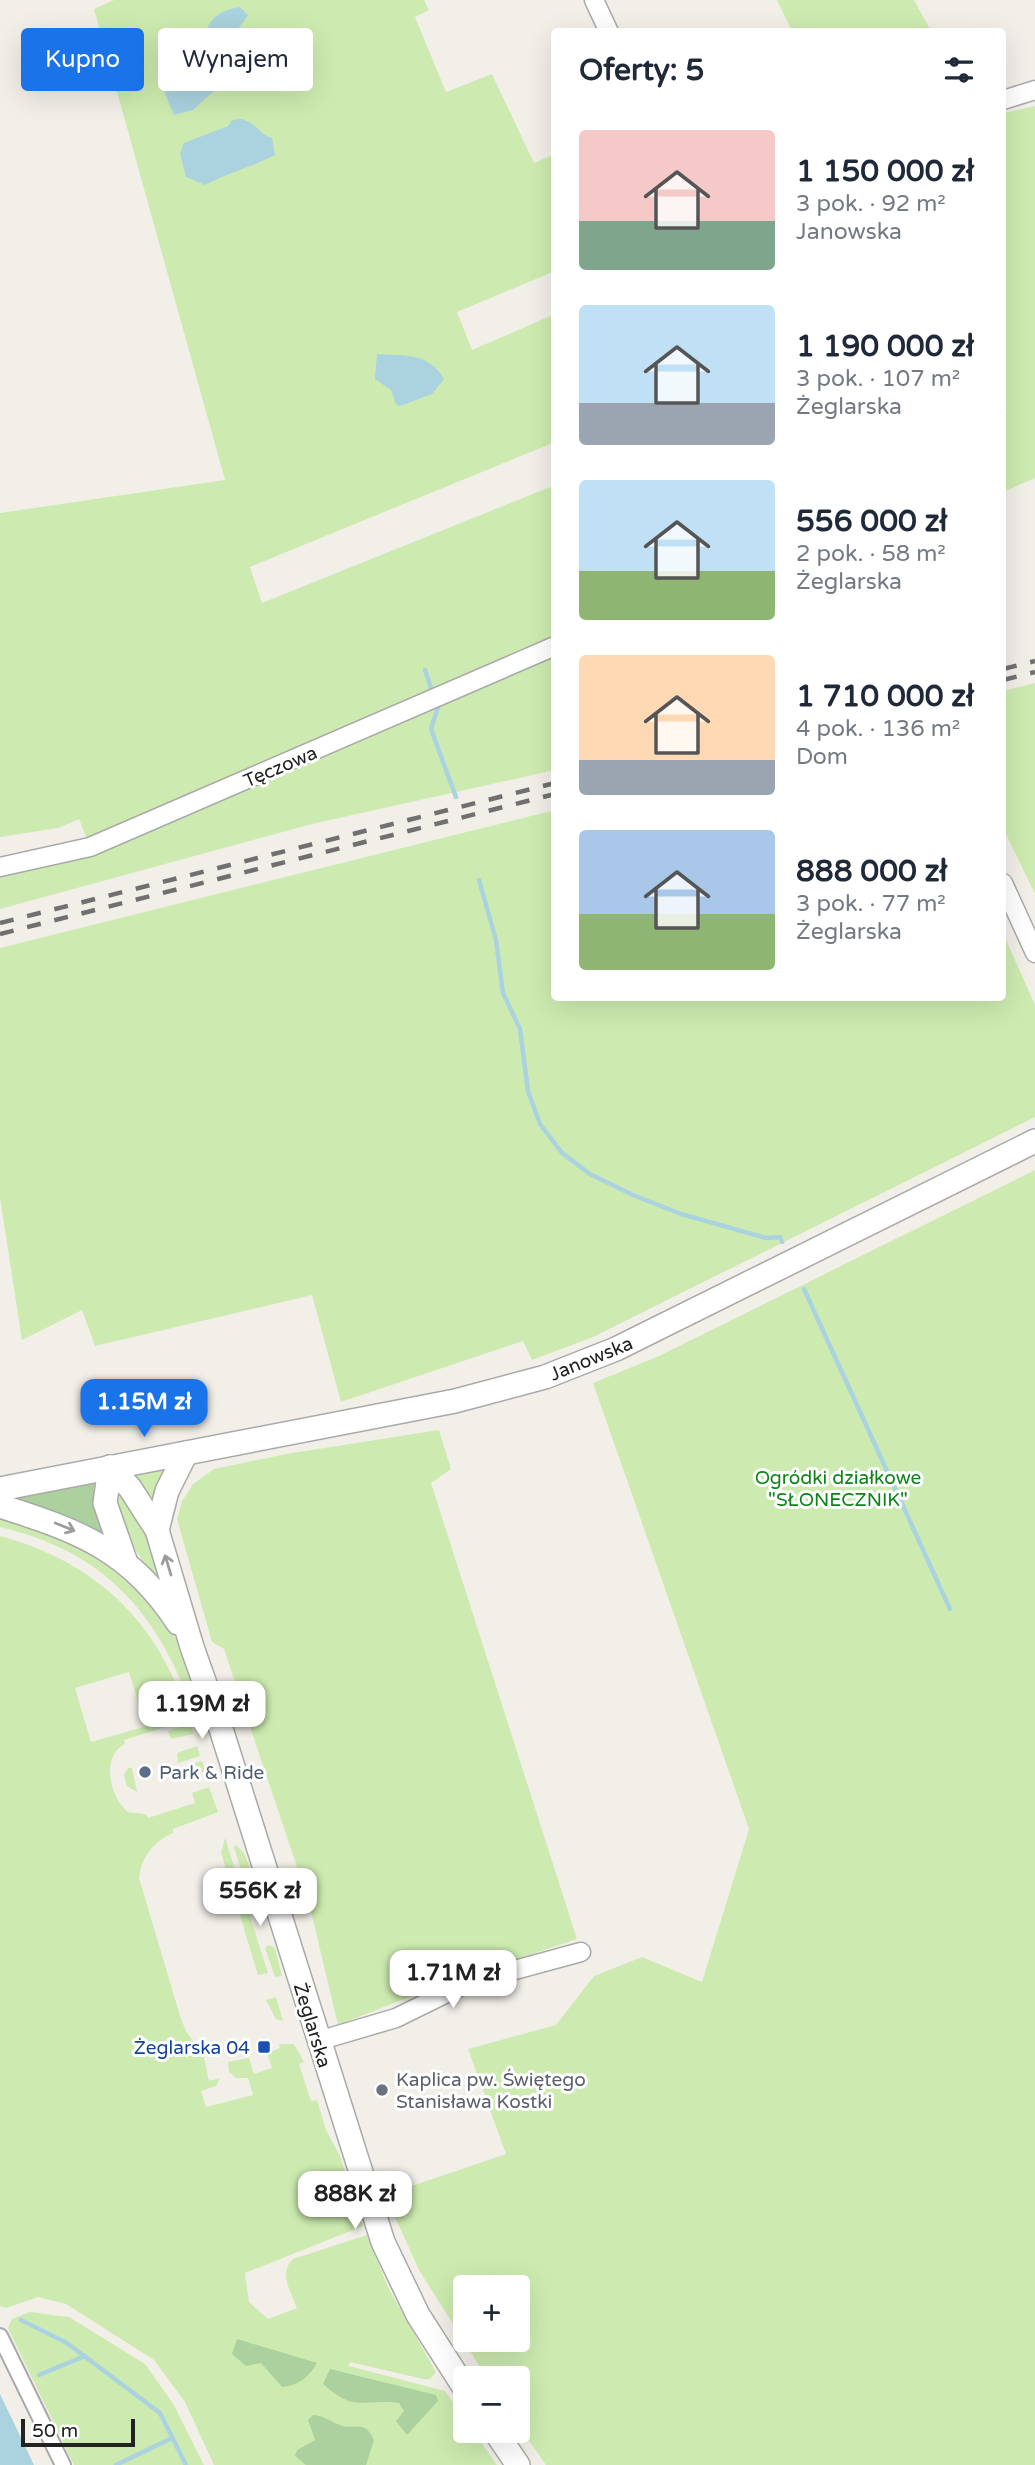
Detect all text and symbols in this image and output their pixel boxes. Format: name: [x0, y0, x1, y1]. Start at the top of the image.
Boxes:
chip: Kupno: [21, 28, 144, 91]
chip: Wynajem: [158, 28, 313, 91]
icon: filters: [940, 51, 978, 89]
text: Oferty: 5: [579, 52, 704, 89]
text: 1 150 000 zł: [796, 153, 974, 190]
icon: home: [635, 158, 719, 242]
text: 3 pok. · 92 m²: [796, 190, 946, 218]
text: Janowska: [796, 218, 902, 246]
text: 1 190 000 zł: [796, 328, 974, 365]
icon: home: [635, 333, 719, 417]
text: 3 pok. · 107 m²: [796, 365, 960, 393]
text: Żeglarska: [796, 393, 902, 421]
text: 556 000 zł: [796, 503, 947, 540]
icon: home: [635, 508, 719, 592]
text: 2 pok. · 58 m²: [796, 540, 946, 568]
text: Żeglarska: [796, 568, 902, 596]
text: 1 710 000 zł: [796, 678, 974, 715]
icon: home: [635, 683, 719, 767]
text: 4 pok. · 136 m²: [796, 715, 960, 743]
street label: Tęczowa: [240, 742, 320, 792]
text: Dom: [796, 743, 848, 771]
text: 888 000 zł: [796, 853, 947, 890]
icon: home: [635, 858, 719, 942]
text: 3 pok. · 77 m²: [796, 890, 946, 918]
text: Żeglarska: [796, 918, 902, 946]
street label: Janowska: [547, 1332, 636, 1386]
pin: 1.15M zł: [72, 1380, 216, 1439]
text: 1.15M zł: [97, 1388, 191, 1416]
park label: Ogródki działkowe "SŁONECZNIK": [755, 1467, 921, 1511]
one-way arrow: [53, 1522, 75, 1535]
one-way arrow: [160, 1554, 173, 1576]
pin: 1.19M zł: [130, 1682, 274, 1741]
text: 1.19M zł: [155, 1690, 249, 1718]
place label: Park & Ride: [159, 1762, 264, 1784]
marker: Park & Ride: [137, 1764, 153, 1780]
pin: 556K zł: [195, 1868, 325, 1928]
text: 556K zł: [219, 1877, 301, 1905]
pin: 1.71M zł: [381, 1951, 525, 2010]
text: 1.71M zł: [406, 1959, 500, 1987]
street label: Żeglarska: [289, 1980, 335, 2070]
place label: Żeglarska 04: [134, 2037, 250, 2059]
marker: Żeglarska 04: [256, 2039, 272, 2055]
place label: Kaplica pw. Świętego Stanisława Kostki: [396, 2068, 586, 2113]
marker: Kaplica pw. Świętego Stanisława Kostki: [374, 2082, 390, 2098]
pin: 888K zł: [290, 2172, 420, 2231]
text: 888K zł: [314, 2180, 396, 2208]
map controls: [453, 2275, 530, 2443]
button: +: [453, 2275, 530, 2352]
button: −: [453, 2366, 530, 2443]
scale bar: [21, 2416, 135, 2448]
text: 50 m: [32, 2420, 78, 2442]

